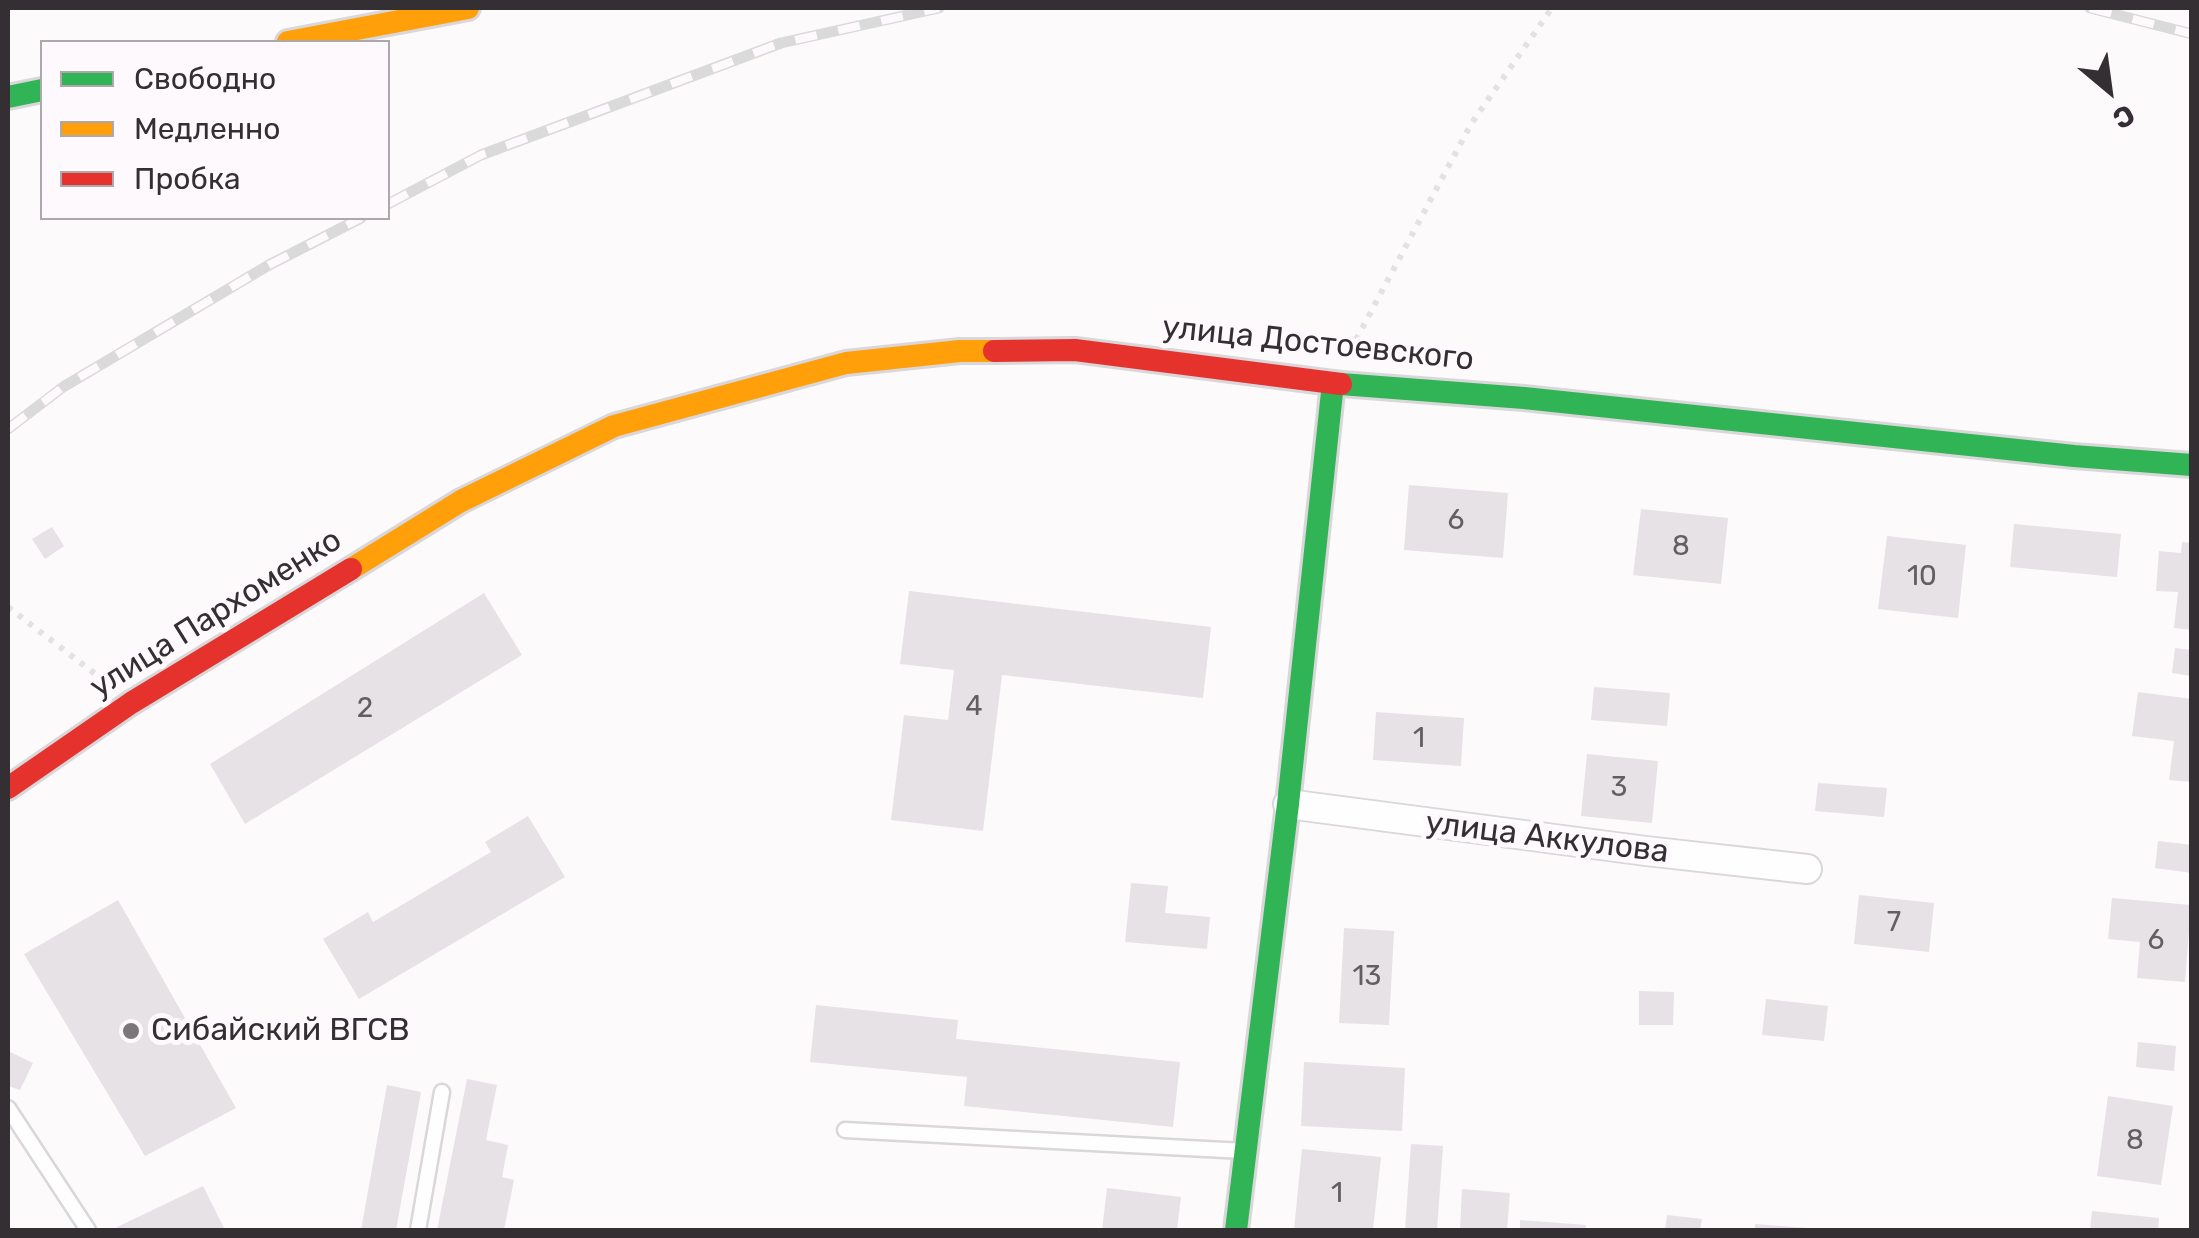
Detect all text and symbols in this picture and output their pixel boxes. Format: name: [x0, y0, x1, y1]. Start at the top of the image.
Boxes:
legend: [40, 40, 390, 220]
north arrow: [2059, 40, 2159, 140]
text: Свободно: [134, 61, 276, 97]
text: С: [2107, 97, 2140, 136]
text: Медленно: [134, 111, 281, 147]
text: Пробка: [134, 161, 241, 197]
street label: улица Достоевского: [1160, 309, 1476, 379]
house number: 6: [1448, 504, 1464, 538]
street label: улица Пархоменко: [83, 521, 349, 707]
house number: 8: [1672, 530, 1690, 564]
house number: 10: [1907, 560, 1937, 594]
house number: 4: [965, 690, 983, 724]
house number: 2: [357, 692, 373, 726]
house number: 1: [1413, 722, 1425, 756]
house number: 3: [1611, 771, 1627, 805]
street label: улица Аккулова: [1423, 804, 1671, 872]
house number: 7: [1887, 906, 1901, 940]
house number: 6: [2148, 924, 2164, 958]
house number: 13: [1353, 960, 1381, 994]
place label: Сибайский ВГСВ: [151, 1012, 410, 1050]
marker: Сибайский ВГСВ: [120, 1020, 142, 1042]
house number: 8: [2126, 1124, 2144, 1158]
house number: 1: [1331, 1177, 1343, 1211]

